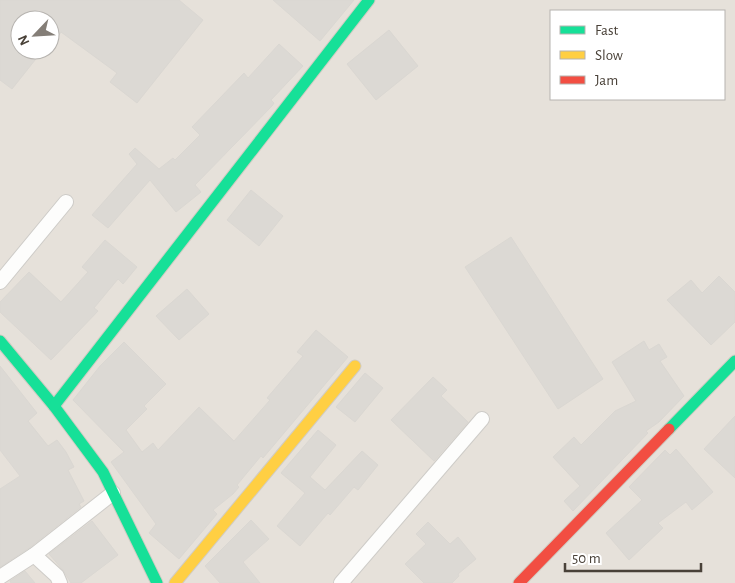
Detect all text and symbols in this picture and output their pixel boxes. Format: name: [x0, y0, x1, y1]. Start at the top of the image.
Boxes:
north arrow: [10, 10, 60, 60]
legend: [550, 10, 725, 100]
text: Fast: [595, 23, 619, 38]
text: N: [16, 33, 33, 47]
text: Slow: [595, 48, 623, 63]
text: Jam: [595, 73, 618, 88]
scale bar: [565, 540, 701, 572]
text: 50 m: [572, 551, 601, 566]

